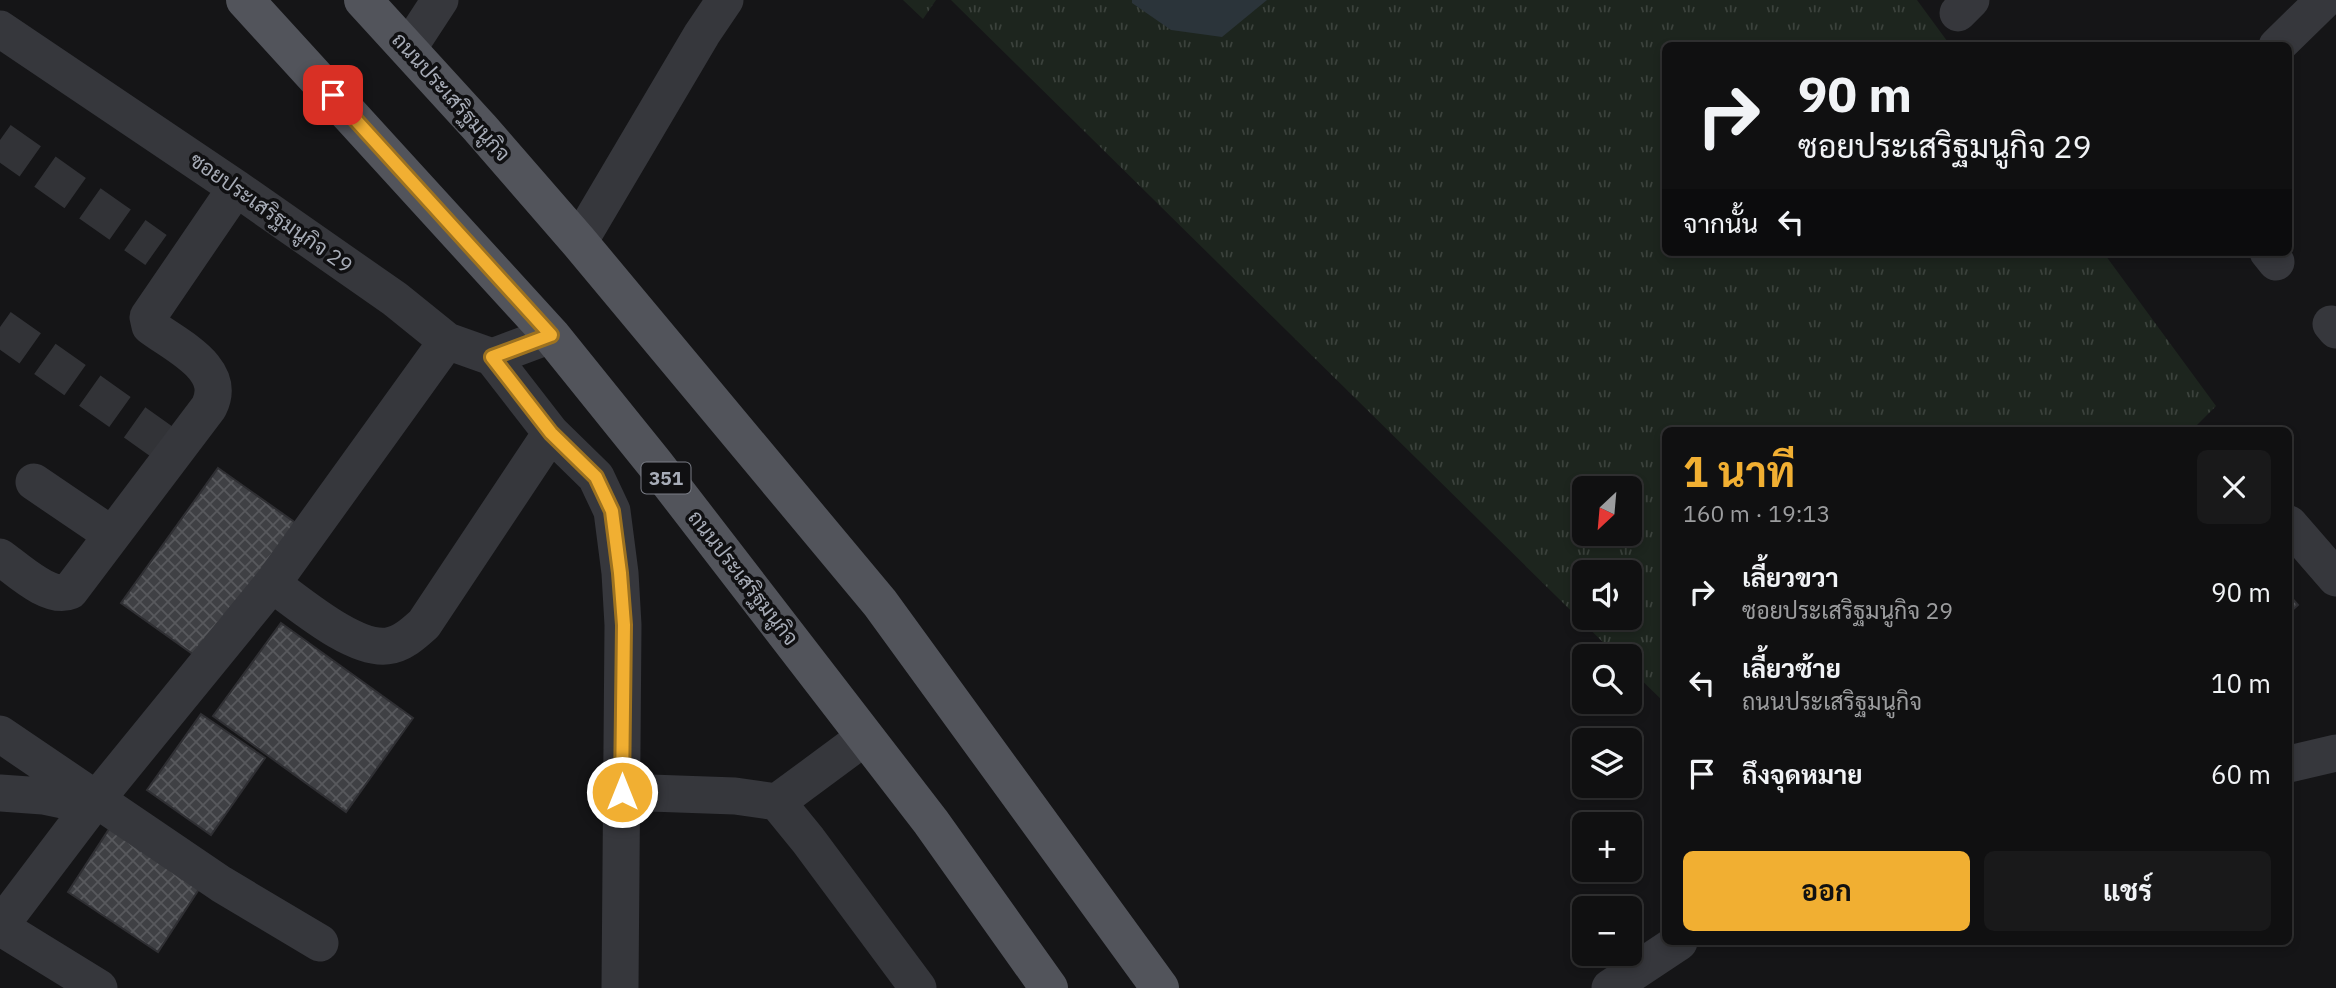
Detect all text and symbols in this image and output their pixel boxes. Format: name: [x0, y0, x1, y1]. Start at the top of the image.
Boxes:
street label: ถนนประเสริฐมนูกิจ: [385, 26, 517, 168]
text: 90 m: [1798, 62, 1912, 125]
pin: [303, 65, 363, 125]
icon: right: [1683, 70, 1774, 161]
icon: arrive: [314, 76, 352, 114]
text: ซอยประเสริฐมนูกิจ 29: [1798, 125, 2092, 167]
street label: ซอยประเสริฐมนูกิจ 29: [183, 145, 359, 281]
icon: left: [1772, 203, 1810, 241]
text: จากนั้น: [1683, 206, 1758, 240]
text: 1 นาที: [1683, 444, 1795, 499]
button: close: [2197, 450, 2271, 524]
road number: 351: [642, 463, 690, 494]
north arrow: [1572, 476, 1642, 546]
map controls: [1572, 476, 1642, 966]
text: 160 m · 19:13: [1683, 498, 1830, 528]
street label: ถนนประเสริฐมนูกิจ: [681, 504, 805, 652]
button: sound: [1572, 560, 1642, 630]
text: เลี้ยวขวา: [1742, 560, 1839, 594]
icon: right: [1683, 573, 1721, 611]
text: 90 m: [2211, 575, 2271, 609]
text: ซอยประเสริฐมนูกิจ 29: [1742, 595, 1953, 625]
button: search: [1572, 644, 1642, 714]
text: เลี้ยวซ้าย: [1742, 651, 1841, 685]
icon: left: [1683, 664, 1721, 702]
text: 10 m: [2211, 666, 2271, 700]
text: ถนนประเสริฐมนูกิจ: [1742, 686, 1922, 716]
button: layers: [1572, 728, 1642, 798]
position arrow: [585, 755, 659, 829]
icon: arrive: [1683, 755, 1721, 793]
text: ถึงจุดหมาย: [1742, 757, 1863, 791]
text: 60 m: [2211, 757, 2271, 791]
button: +: [1572, 812, 1642, 882]
button: ออก: [1683, 851, 1970, 931]
button: แชร์: [1984, 851, 2271, 931]
button: −: [1572, 896, 1642, 966]

